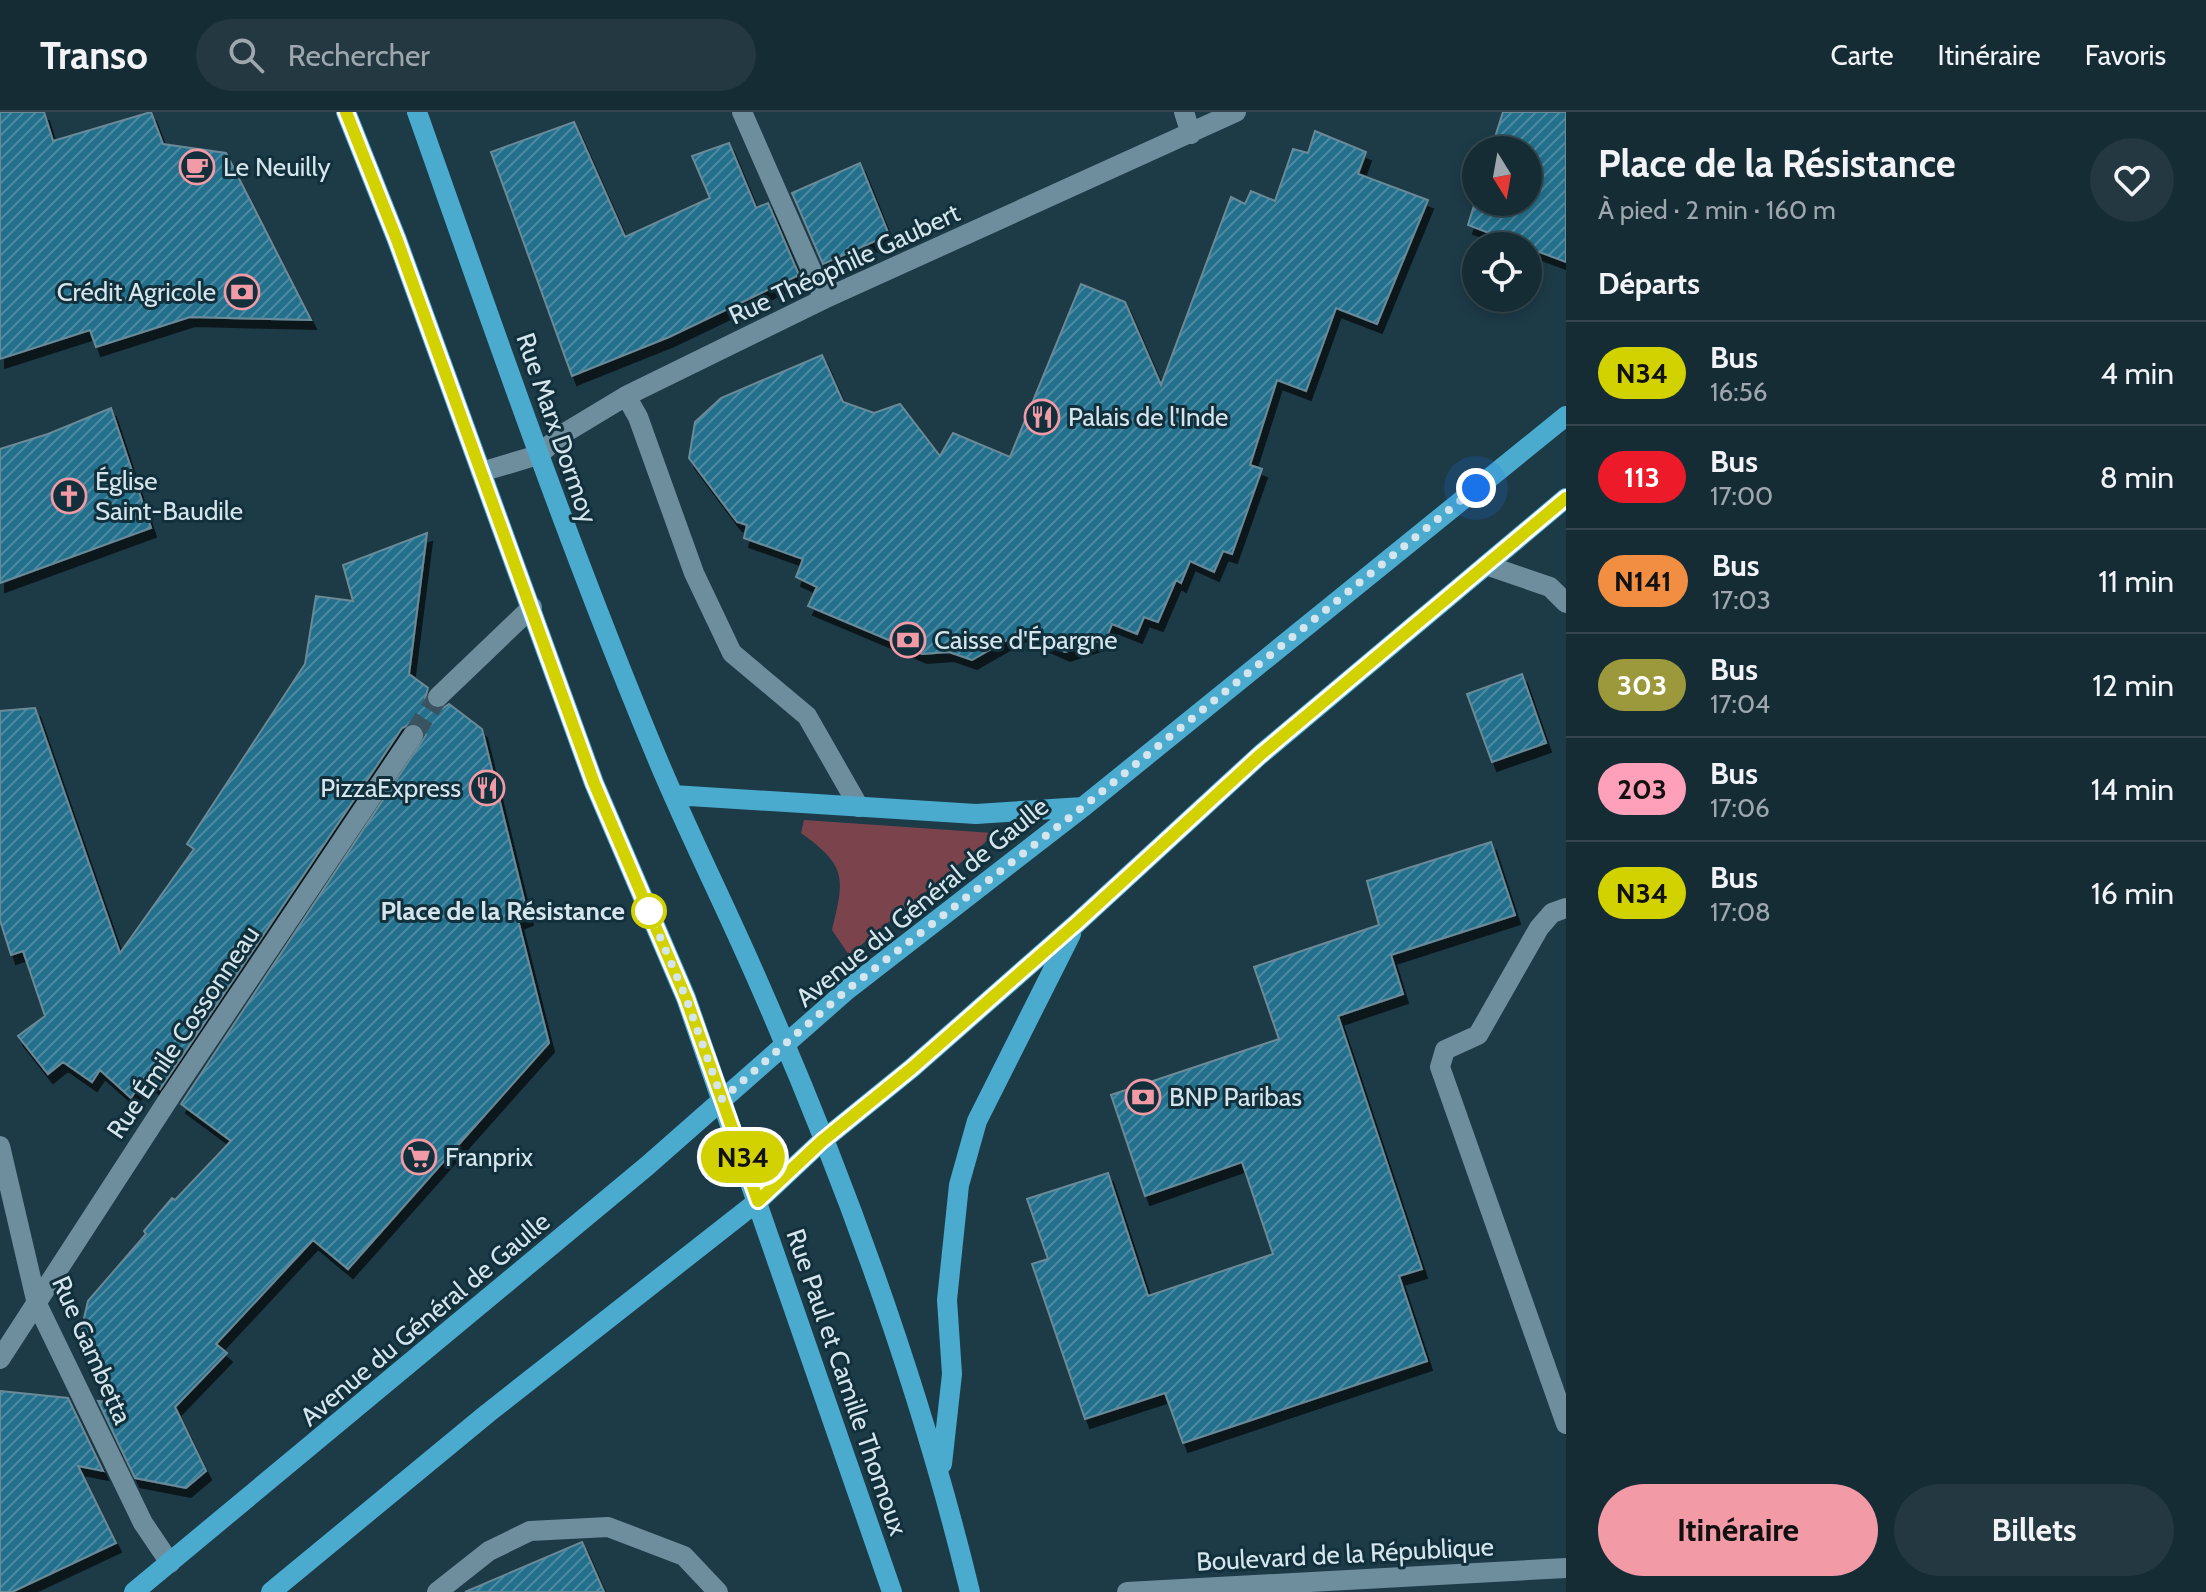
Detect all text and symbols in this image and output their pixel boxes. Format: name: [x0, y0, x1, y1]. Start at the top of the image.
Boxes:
search box: [196, 19, 756, 91]
text: Transo: [40, 32, 148, 79]
icon: search: [224, 33, 268, 77]
text: Rechercher: [288, 37, 430, 74]
text: Carte: [1830, 38, 1894, 72]
text: Itinéraire: [1938, 38, 2041, 72]
text: Favoris: [2085, 38, 2166, 72]
north arrow: [1462, 136, 1542, 216]
map controls: [1462, 136, 1542, 312]
button: heart: [2090, 138, 2174, 222]
text: Place de la Résistance: [1598, 140, 1956, 187]
cafe icon: Le Neuilly: [178, 148, 216, 186]
place label: Le Neuilly: [223, 151, 331, 183]
text: À pied · 2 min · 160 m: [1598, 194, 1836, 226]
street label: Rue Théophile Gaubert: [723, 196, 965, 332]
button: locate: [1462, 232, 1542, 312]
text: Départs: [1598, 265, 1700, 302]
bank icon: Crédit Agricole: [223, 273, 261, 311]
place label: Crédit Agricole: [57, 276, 216, 308]
street label: Rue Marx Dormoy: [509, 329, 605, 527]
text: Bus: [1710, 339, 1758, 376]
text: 4 min: [2100, 355, 2174, 392]
text: N34: [1616, 356, 1668, 390]
text: 16:56: [1710, 376, 1768, 408]
restaurant icon: Palais de l'Inde: [1023, 398, 1061, 436]
place label: Palais de l'Inde: [1068, 401, 1228, 433]
text: Bus: [1710, 443, 1758, 480]
text: 8 min: [2100, 459, 2174, 496]
text: 113: [1624, 460, 1660, 494]
place label: Église Saint-Baudile: [95, 465, 243, 527]
your location: [1456, 468, 1496, 508]
church icon: Église Saint-Baudile: [50, 477, 88, 515]
text: 17:00: [1710, 480, 1773, 512]
text: Bus: [1712, 547, 1759, 584]
text: 11 min: [2098, 563, 2174, 600]
text: N141: [1614, 564, 1672, 598]
text: 17:03: [1712, 584, 1771, 616]
bank icon: Caisse d'Épargne: [889, 621, 927, 659]
place label: Caisse d'Épargne: [934, 624, 1118, 656]
text: Bus: [1710, 651, 1758, 688]
text: 12 min: [2092, 667, 2174, 704]
text: 303: [1617, 668, 1667, 702]
text: 17:04: [1710, 688, 1770, 720]
text: Bus: [1710, 755, 1758, 792]
restaurant icon: PizzaExpress: [468, 769, 506, 807]
text: 14 min: [2091, 771, 2174, 808]
place label: PizzaExpress: [320, 772, 461, 804]
text: 203: [1617, 772, 1667, 806]
street label: Avenue du Général de Gaulle: [789, 790, 1055, 1014]
text: 17:06: [1710, 792, 1770, 824]
text: Bus: [1710, 859, 1758, 896]
text: 16 min: [2091, 875, 2174, 912]
text: N34: [1616, 876, 1668, 910]
marker: Place de la Résistance: [632, 894, 666, 928]
place label: Place de la Résistance: [380, 895, 625, 927]
text: 17:08: [1710, 896, 1771, 928]
street label: Rue Émile Cossonneau: [100, 919, 266, 1145]
bank icon: BNP Paribas: [1124, 1078, 1162, 1116]
place label: BNP Paribas: [1169, 1081, 1302, 1113]
line badge: N34: [697, 1131, 789, 1183]
supermarket icon: Franprix: [400, 1138, 438, 1176]
text: N34: [717, 1140, 769, 1174]
place label: Franprix: [445, 1141, 534, 1173]
street label: Avenue du Général de Gaulle: [294, 1205, 556, 1433]
street label: Rue Paul et Camille Thomoux: [779, 1225, 915, 1540]
street label: Rue Gambetta: [45, 1271, 139, 1429]
button: Itinéraire: [1598, 1484, 1878, 1576]
button: Billets: [1894, 1484, 2174, 1576]
street label: Boulevard de la République: [1195, 1530, 1495, 1578]

